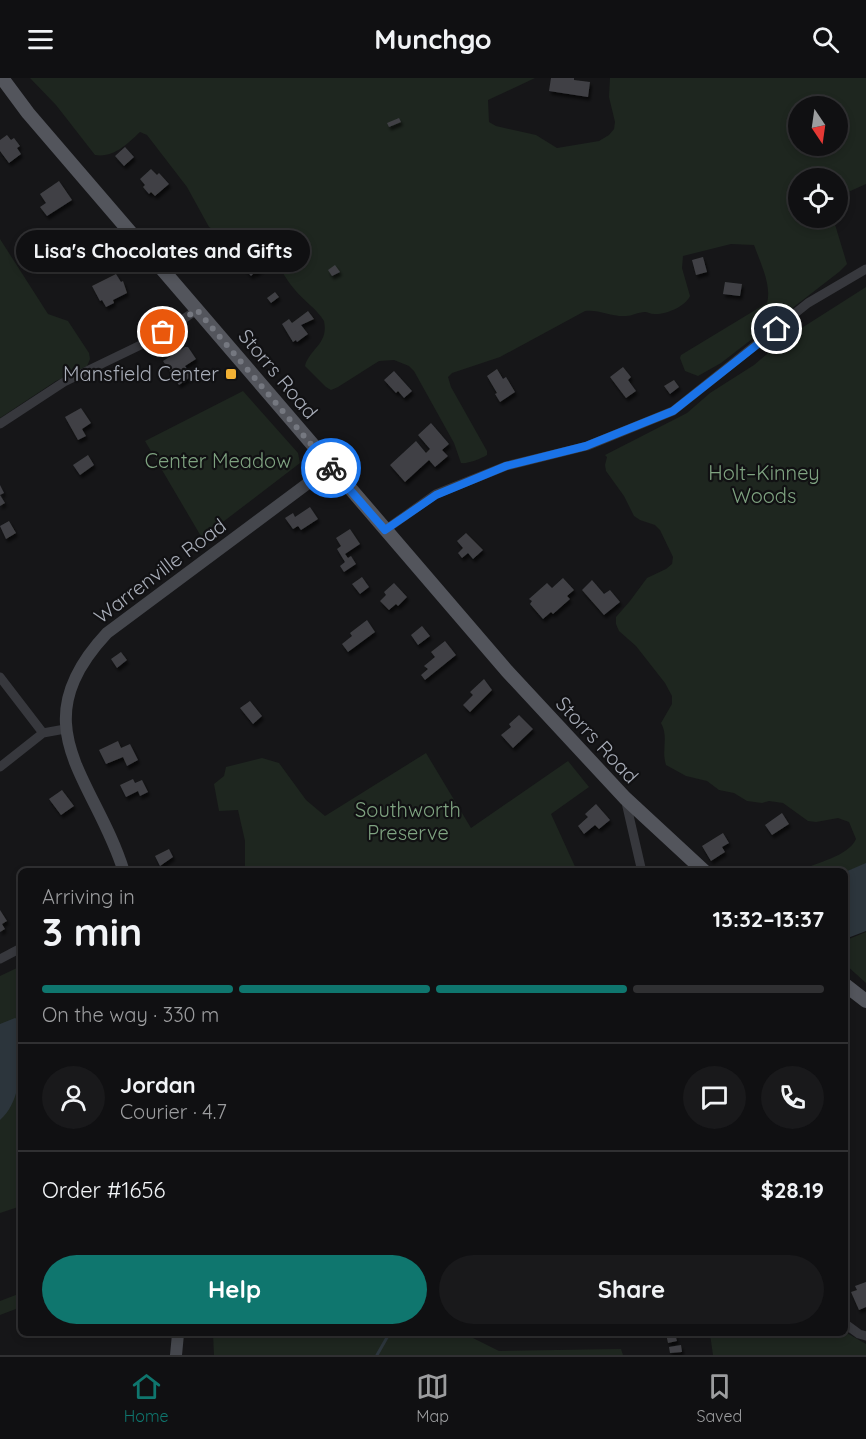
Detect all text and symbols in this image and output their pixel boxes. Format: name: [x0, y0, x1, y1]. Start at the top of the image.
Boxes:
text: Munchgo: [374, 22, 492, 56]
icon: menu: [24, 23, 57, 56]
icon: search: [809, 23, 842, 56]
north arrow: [788, 96, 848, 156]
map controls: [788, 96, 848, 228]
button: locate: [788, 168, 848, 228]
callout: Lisa's Chocolates and Gifts: [16, 230, 310, 272]
text: Lisa's Chocolates and Gifts: [34, 238, 292, 263]
pin: [751, 303, 802, 354]
pin: [137, 306, 188, 357]
icon: home: [760, 312, 793, 345]
icon: bag: [146, 315, 179, 348]
street label: Storrs Road: [233, 324, 323, 424]
place label: Mansfield Center: [63, 361, 219, 386]
marker: Mansfield Center: [224, 367, 238, 381]
courier: [301, 438, 361, 498]
park label: Center Meadow: [145, 448, 291, 473]
icon: bike: [315, 452, 348, 485]
park label: Holt–Kinney Woods: [708, 460, 820, 508]
street label: Warrenville Road: [89, 513, 231, 628]
street label: Storrs Road: [551, 691, 644, 788]
park label: Southworth Preserve: [355, 797, 461, 845]
text: Arriving in: [42, 884, 135, 909]
text: 13:32–13:37: [713, 905, 824, 933]
text: 3 min: [42, 907, 142, 956]
text: On the way · 330 m: [42, 1002, 219, 1027]
button: person: [42, 1066, 105, 1129]
button: chat: [683, 1066, 746, 1129]
button: phone: [761, 1066, 824, 1129]
text: Jordan: [120, 1071, 196, 1099]
text: Courier · 4.7: [120, 1099, 227, 1124]
text: Order #1656: [42, 1176, 165, 1204]
text: $28.19: [761, 1176, 824, 1204]
button: Help: [42, 1255, 427, 1324]
button: Share: [439, 1255, 824, 1324]
tab: Home: [124, 1370, 169, 1426]
tab: Map: [416, 1370, 449, 1426]
tab: Saved: [697, 1370, 742, 1426]

